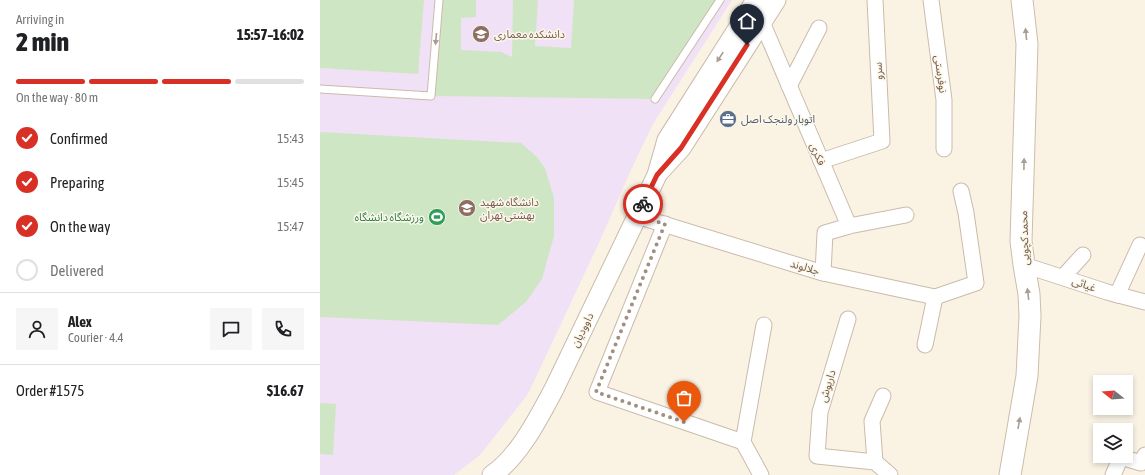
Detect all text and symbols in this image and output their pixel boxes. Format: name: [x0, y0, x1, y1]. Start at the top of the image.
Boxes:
pin: [730, 4, 764, 45]
icon: home: [736, 10, 758, 32]
text: Arriving in: [16, 12, 64, 27]
school or university icon: دانشکده معماری: [471, 24, 491, 44]
text: 15:57–16:02: [237, 26, 304, 43]
text: 2 min: [16, 27, 69, 57]
place label: دانشکده معماری: [494, 28, 565, 41]
one-way arrow: [1022, 28, 1029, 40]
one-way arrow: [433, 33, 440, 45]
one-way arrow: [716, 51, 724, 62]
street label: نوفرستی: [931, 54, 950, 94]
street label: سرو: [872, 61, 885, 80]
text: On the way · 80 m: [16, 90, 98, 105]
office icon: اتوبار ولنجک اصل: [718, 109, 738, 129]
place label: اتوبار ولنجک اصل: [741, 113, 815, 126]
icon: check: [16, 127, 38, 149]
text: Confirmed: [50, 130, 108, 147]
text: 15:43: [277, 131, 304, 146]
street label: فکری: [807, 141, 828, 167]
one-way arrow: [1020, 158, 1027, 170]
icon: check: [16, 171, 38, 193]
text: Preparing: [50, 174, 104, 191]
text: 15:45: [277, 175, 304, 190]
courier: [623, 184, 663, 224]
icon: bike: [632, 193, 654, 215]
place label: دانشگاه شهید بهشتی تهران: [480, 196, 539, 222]
school or university icon: دانشگاه شهید بهشتی تهران: [457, 198, 477, 218]
sports icon: ورزشگاه دانشگاه: [427, 207, 447, 227]
street label: محمد کچویی: [1017, 210, 1033, 266]
place label: ورزشگاه دانشگاه: [355, 211, 424, 224]
icon: check: [16, 215, 38, 237]
text: On the way: [50, 218, 111, 235]
text: 15:47: [277, 219, 304, 234]
street label: جلالوند: [789, 257, 822, 278]
text: Delivered: [50, 262, 104, 279]
street label: غیاثی: [1070, 274, 1098, 295]
one-way arrow: [1025, 288, 1032, 300]
button: person: [16, 308, 58, 350]
button: chat: [210, 308, 252, 350]
button: phone: [262, 308, 304, 350]
street label: داوودیان: [569, 311, 596, 350]
text: Alex: [68, 313, 92, 330]
text: Courier · 4.4: [68, 330, 124, 345]
street label: داریوش: [816, 368, 839, 404]
north arrow: [1093, 375, 1133, 415]
map controls: [1093, 375, 1133, 463]
pin: [667, 381, 701, 422]
text: Order #1575: [16, 382, 84, 399]
text: $16.67: [267, 382, 304, 399]
icon: bag: [673, 387, 695, 409]
one-way arrow: [1017, 417, 1023, 429]
button: layers: [1093, 423, 1133, 463]

